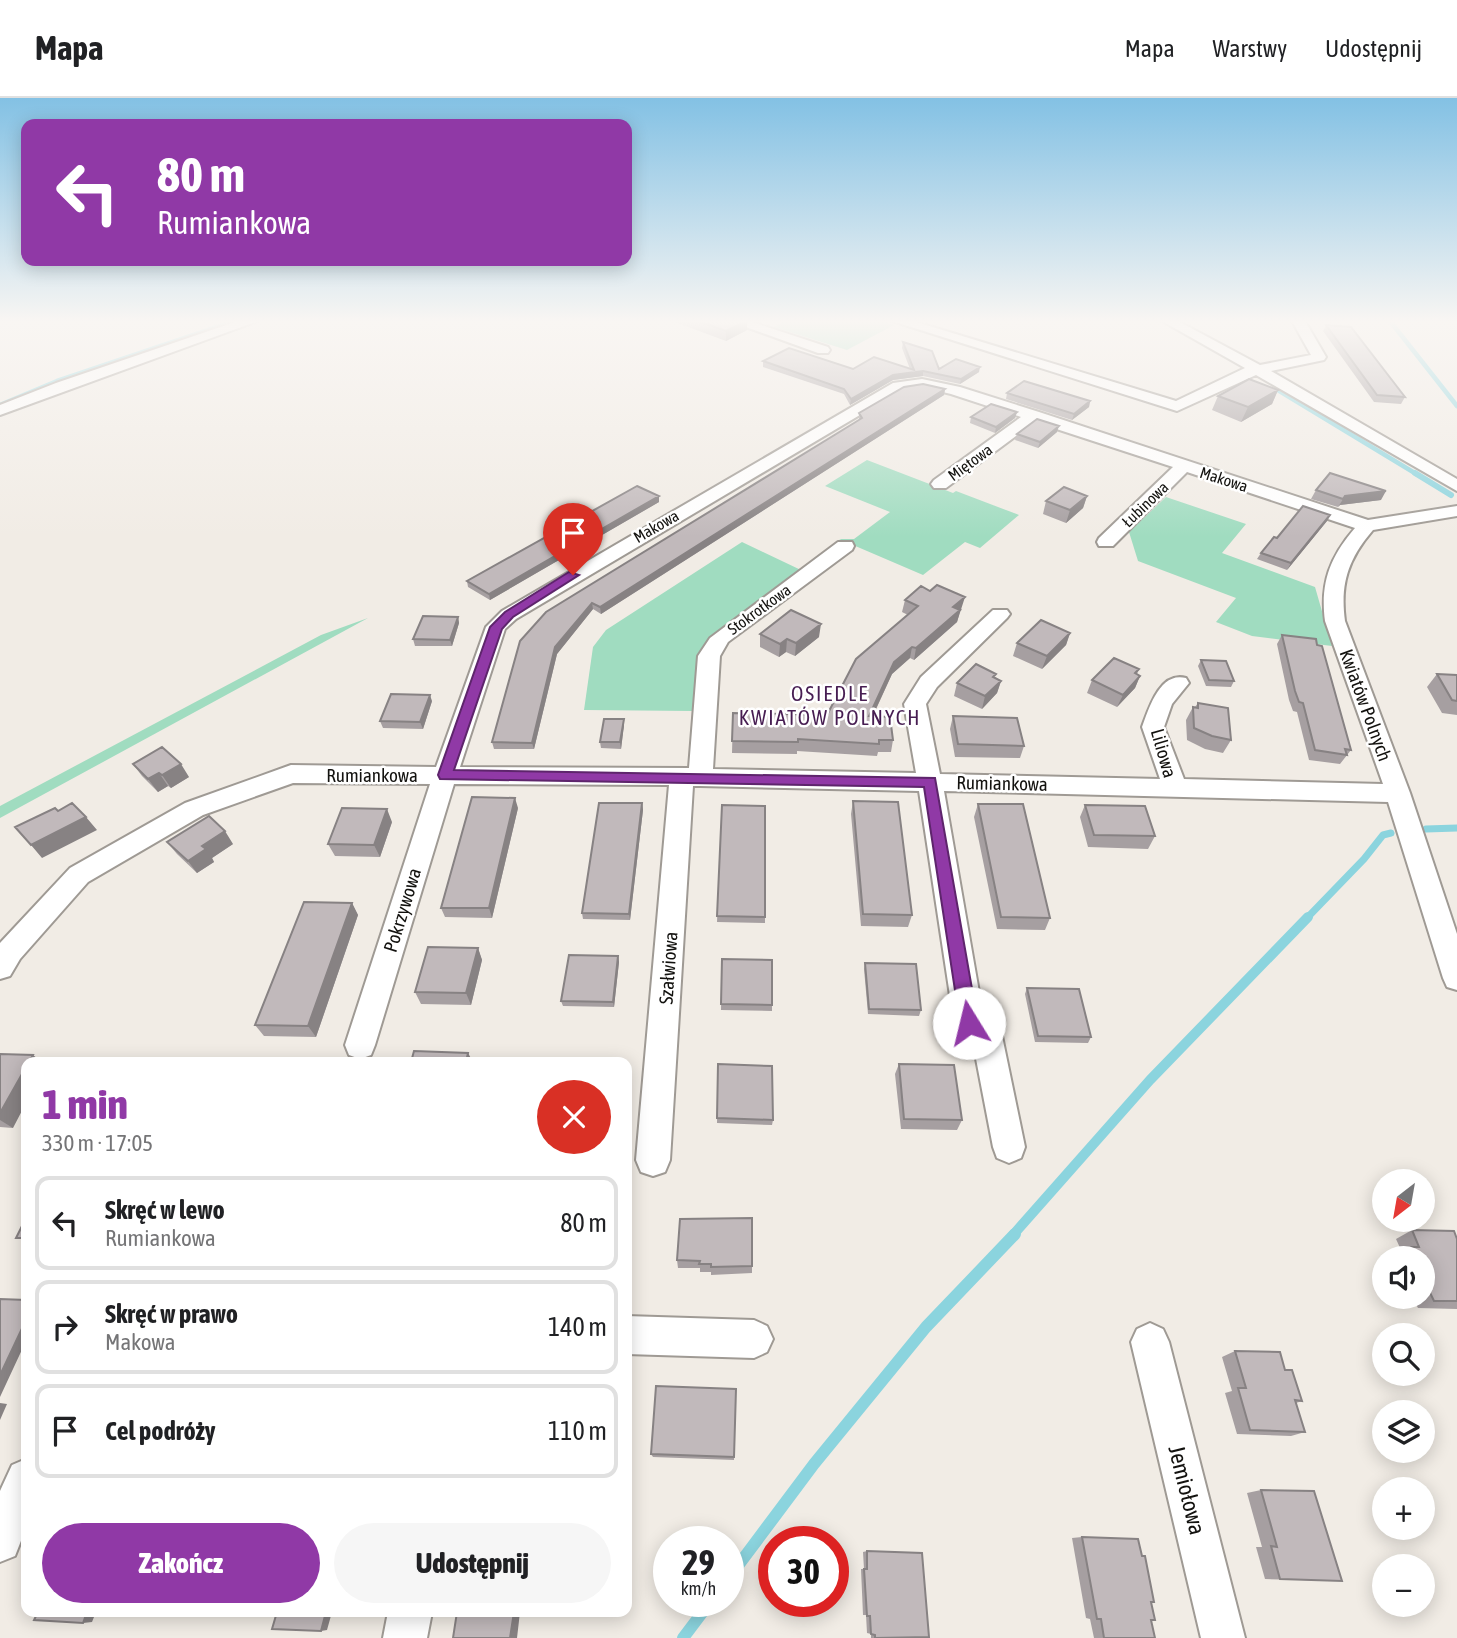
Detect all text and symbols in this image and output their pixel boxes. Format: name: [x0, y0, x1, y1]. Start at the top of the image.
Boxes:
text: Mapa: [35, 29, 103, 67]
text: Mapa: [1125, 35, 1175, 62]
text: Warstwy: [1213, 35, 1287, 62]
text: Udostępnij: [1325, 35, 1422, 62]
text: 80 m: [157, 146, 245, 202]
icon: left: [42, 147, 133, 238]
text: Rumiankowa: [157, 204, 311, 241]
street label: Miętowa: [944, 440, 996, 485]
street label: Makowa: [1198, 463, 1250, 495]
street label: Łubinowa: [1118, 478, 1172, 530]
pin: [543, 503, 603, 575]
street label: Makowa: [630, 506, 682, 546]
icon: arrive: [554, 514, 592, 552]
street label: Stokrotkowa: [724, 580, 794, 638]
street label: Kwiatów Polnych: [1336, 646, 1396, 764]
district label: OSIEDLE KWIATÓW POLNYCH: [739, 681, 921, 729]
street label: Liliowa: [1147, 726, 1181, 780]
street label: Rumiankowa: [326, 764, 418, 786]
street label: Rumiankowa: [956, 771, 1048, 795]
street label: Pokrzywowa: [379, 865, 425, 955]
street label: Szałwiowa: [654, 931, 682, 1005]
position arrow: [932, 986, 1006, 1060]
text: 1 min: [42, 1080, 128, 1128]
button: close: [537, 1080, 611, 1154]
text: 330 m · 17:05: [42, 1130, 153, 1156]
north arrow: [1372, 1169, 1435, 1232]
map controls: [1372, 1169, 1435, 1617]
text: Skręć w lewo: [105, 1195, 225, 1225]
icon: left: [46, 1204, 84, 1242]
text: 80 m: [560, 1208, 607, 1238]
text: Rumiankowa: [105, 1225, 216, 1251]
button: sound: [1372, 1246, 1435, 1309]
text: Skręć w prawo: [105, 1299, 238, 1329]
icon: right: [46, 1308, 84, 1346]
text: 140 m: [548, 1312, 607, 1342]
button: search: [1372, 1323, 1435, 1386]
text: Makowa: [105, 1329, 176, 1355]
button: layers: [1372, 1400, 1435, 1463]
icon: arrive: [46, 1412, 84, 1450]
text: Cel podróży: [105, 1416, 216, 1446]
text: 110 m: [548, 1416, 607, 1446]
street label: Jemiołowa: [1163, 1443, 1211, 1537]
button: +: [1372, 1477, 1435, 1540]
button: Zakończ: [42, 1523, 320, 1603]
button: Udostępnij: [334, 1523, 611, 1603]
speed limit sign: 30: [758, 1526, 849, 1617]
text: 29: [682, 1542, 715, 1582]
button: −: [1372, 1554, 1435, 1617]
text: km/h: [681, 1578, 716, 1599]

